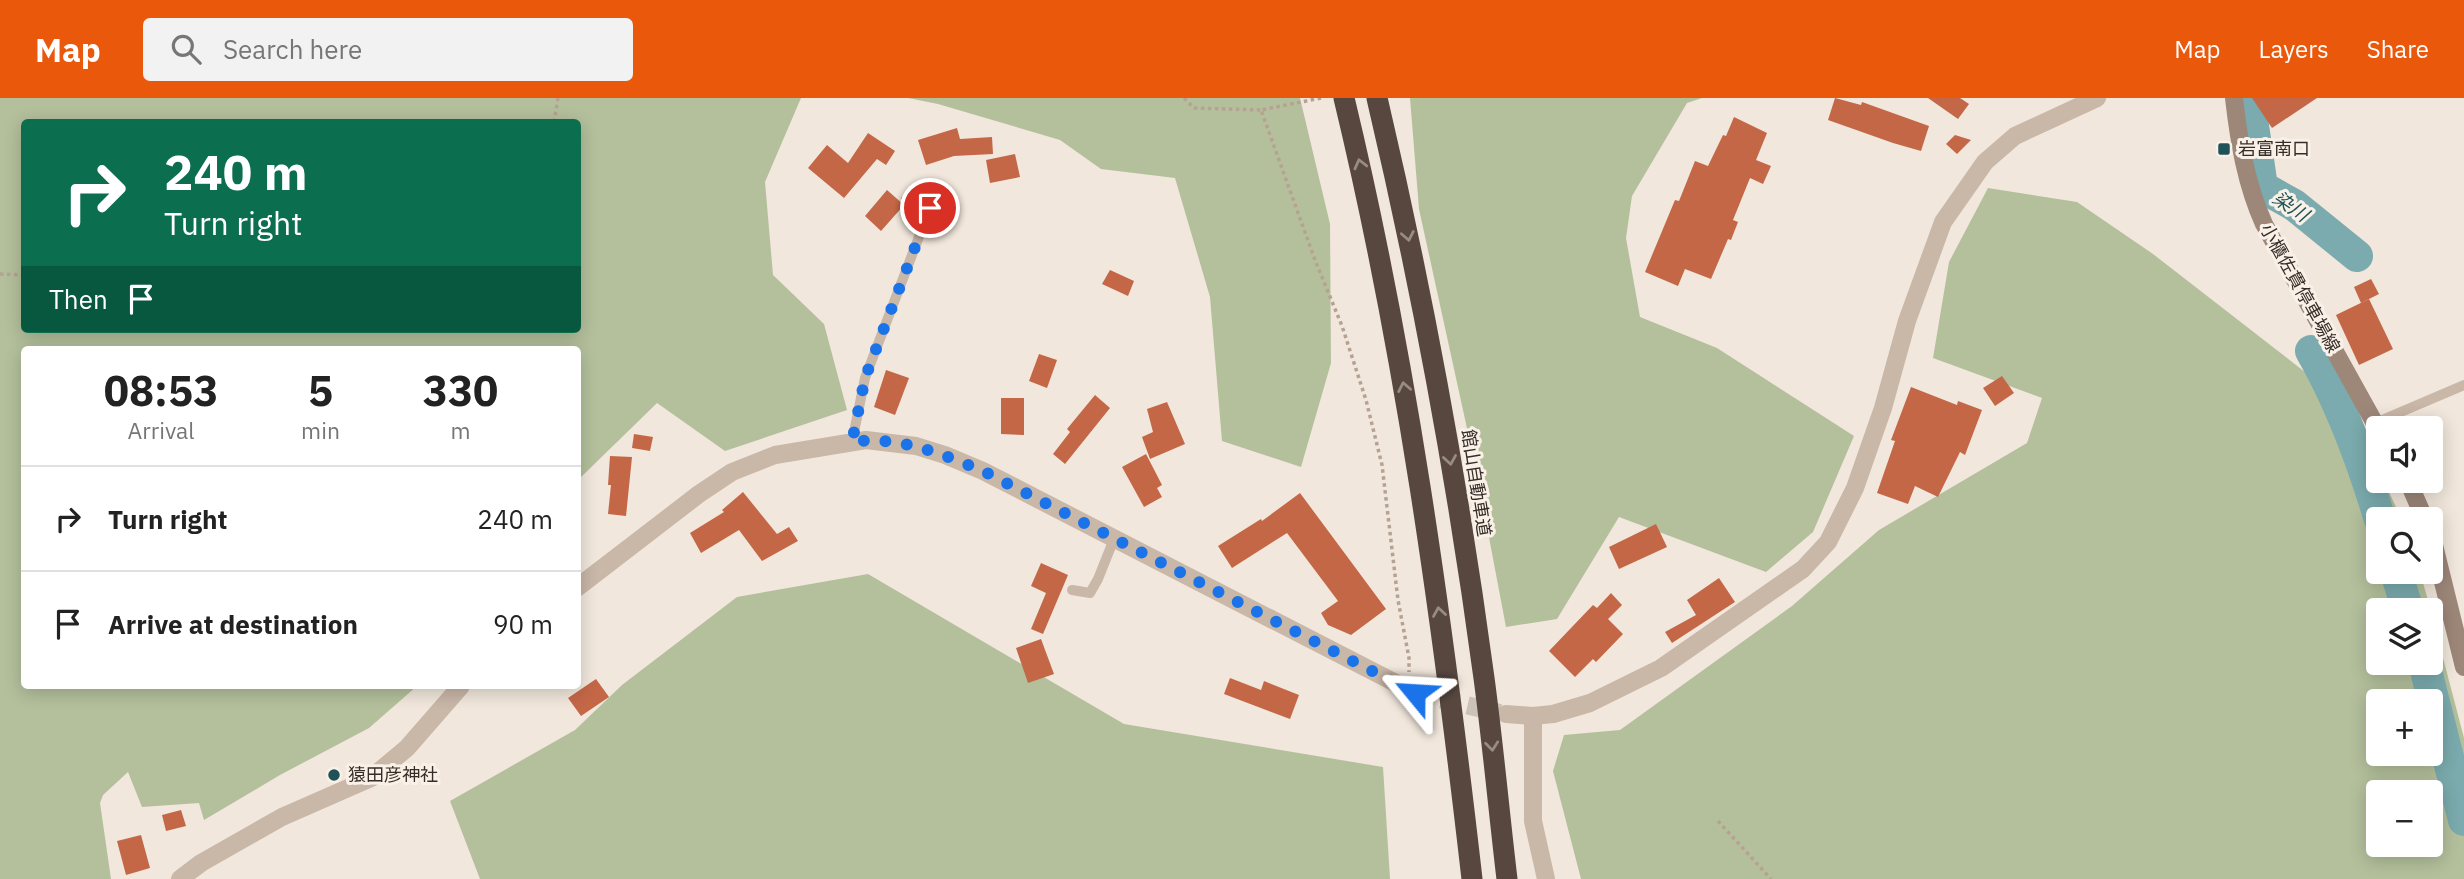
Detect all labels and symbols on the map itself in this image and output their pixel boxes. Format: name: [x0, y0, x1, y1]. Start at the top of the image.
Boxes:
place label: 岩富南口: [2238, 137, 2310, 160]
marker: 岩富南口: [2216, 141, 2232, 157]
one-way arrow: [1354, 158, 1368, 170]
pin: [900, 178, 960, 238]
water label: 染川: [2269, 185, 2315, 228]
street label: 小櫃佐貫停車場線: [2255, 219, 2345, 356]
one-way arrow: [1399, 230, 1414, 242]
one-way arrow: [1398, 381, 1413, 393]
street label: 館山自動車道: [1457, 428, 1496, 538]
one-way arrow: [1442, 454, 1457, 466]
one-way arrow: [1432, 606, 1447, 617]
position arrow: [1378, 656, 1452, 730]
one-way arrow: [1484, 741, 1499, 752]
place label: 猿田彦神社: [348, 763, 438, 786]
marker: 猿田彦神社: [326, 767, 342, 783]

